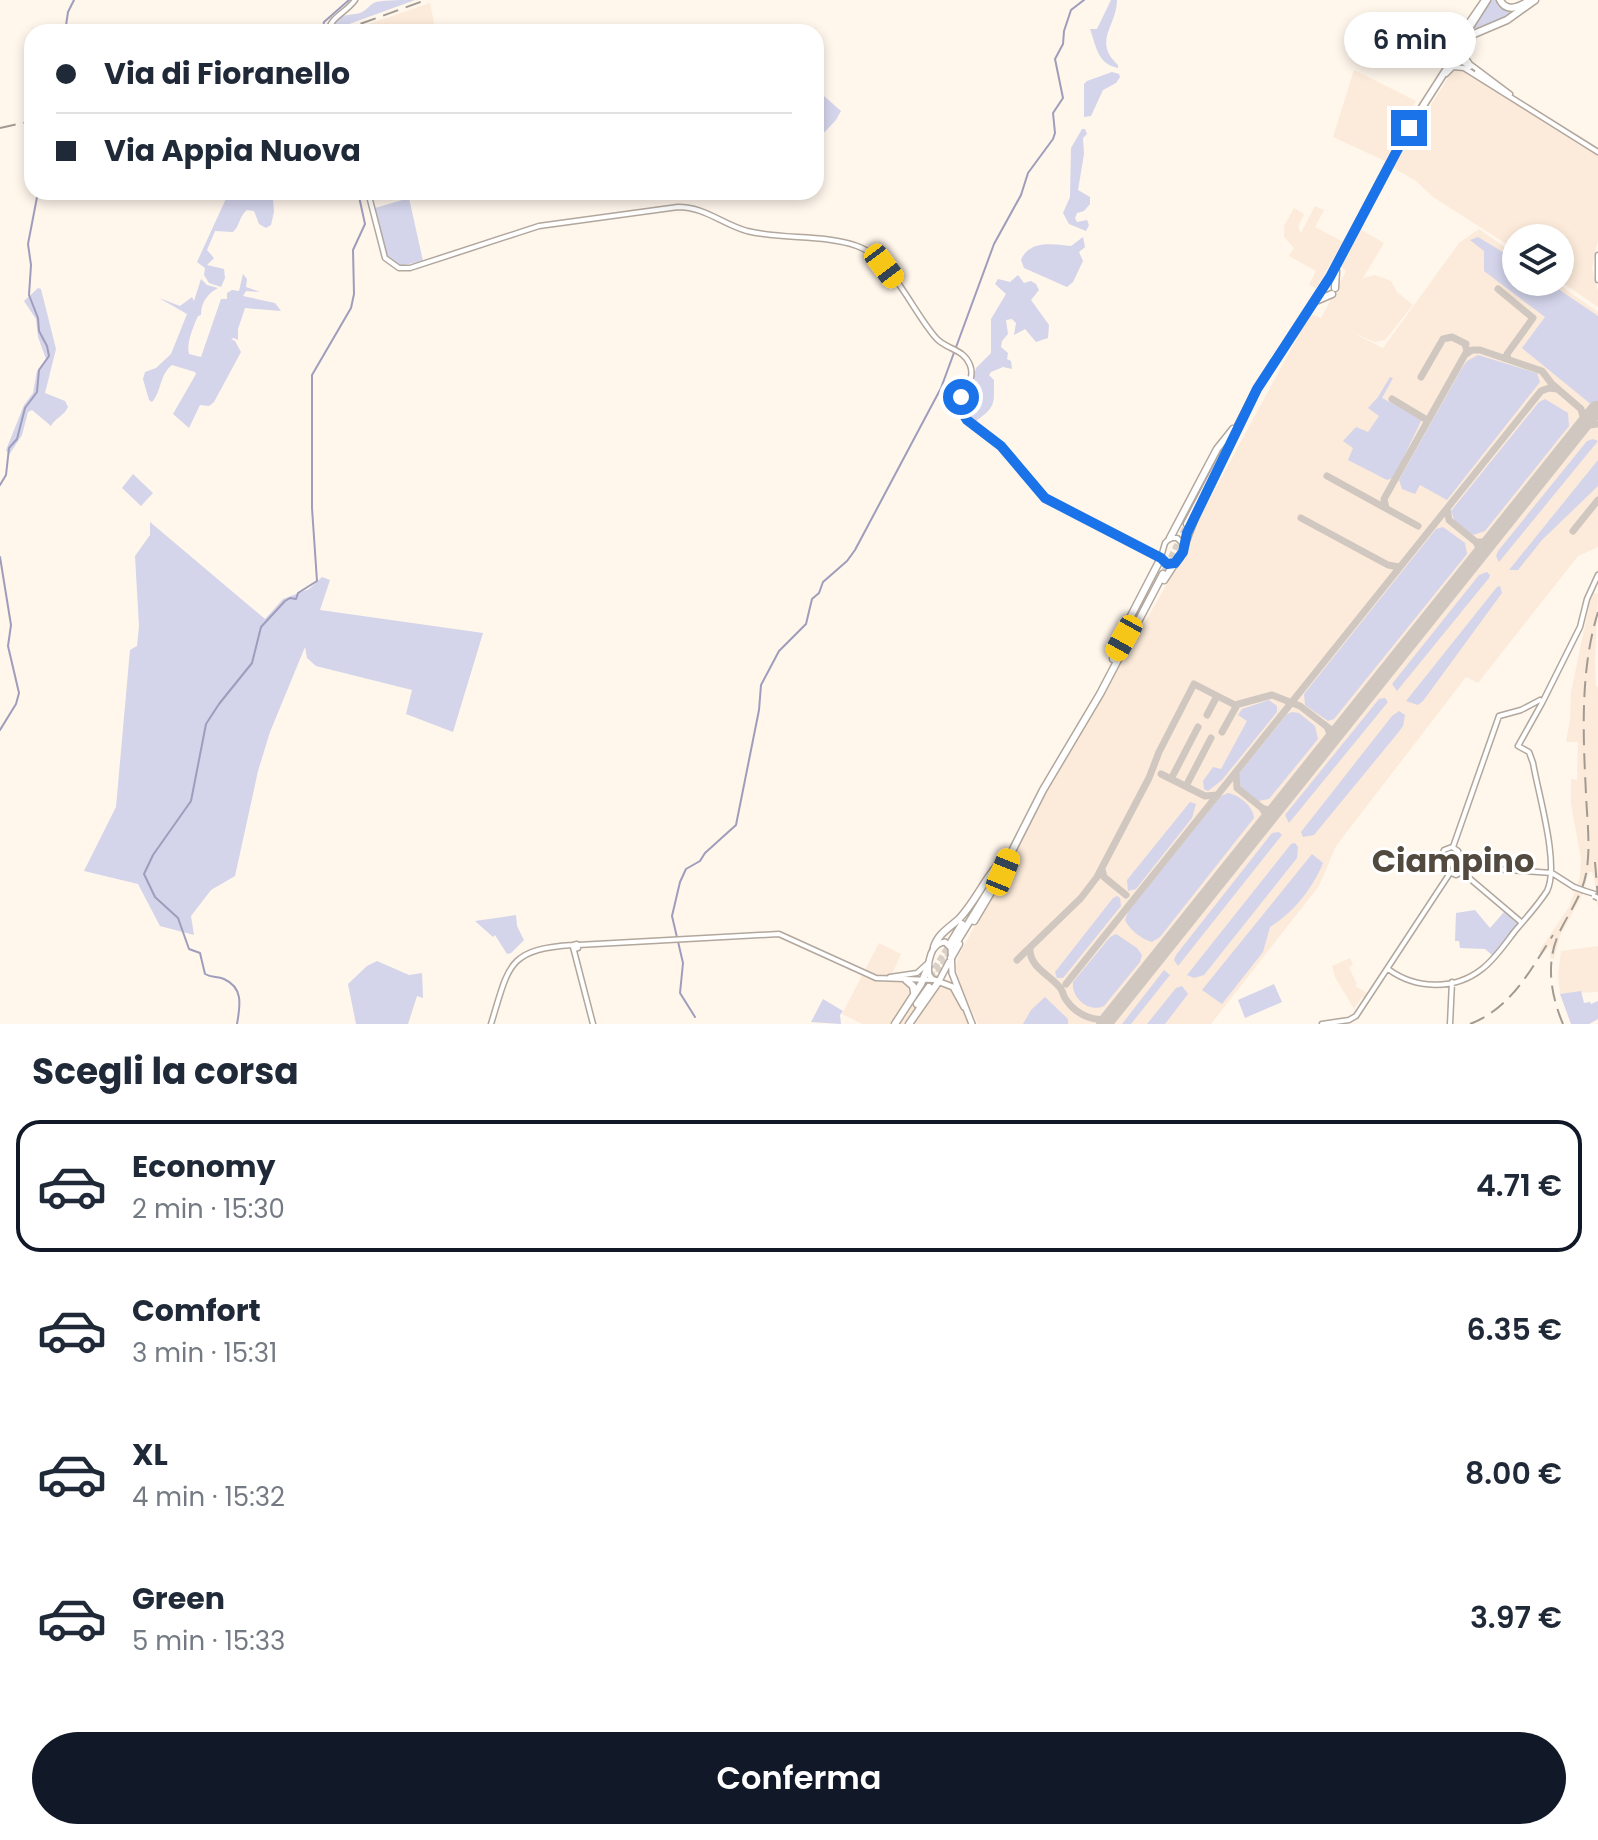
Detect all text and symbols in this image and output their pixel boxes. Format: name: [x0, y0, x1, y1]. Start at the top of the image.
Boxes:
callout: 6 min: [1343, 12, 1475, 68]
text: 6 min: [1373, 22, 1447, 58]
text: Via di Fioranello: [104, 52, 350, 95]
route end: [1391, 110, 1427, 146]
text: Via Appia Nuova: [104, 129, 361, 172]
map controls: [1502, 224, 1574, 296]
button: layers: [1502, 224, 1574, 296]
car: [860, 240, 908, 292]
route start: [943, 379, 979, 415]
car: [1102, 611, 1146, 665]
district label: Ciampino: [1372, 838, 1534, 883]
car: [983, 845, 1023, 899]
text: Scegli la corsa: [32, 1046, 299, 1097]
text: Economy: [132, 1145, 276, 1188]
icon: car: [36, 1150, 108, 1222]
text: 4.71 €: [1476, 1164, 1562, 1207]
text: 2 min · 15:30: [132, 1191, 285, 1227]
text: Comfort: [132, 1289, 261, 1332]
icon: car: [36, 1294, 108, 1366]
text: 6.35 €: [1467, 1308, 1562, 1351]
text: 3 min · 15:31: [132, 1335, 277, 1371]
text: XL: [132, 1433, 168, 1476]
icon: car: [36, 1438, 108, 1510]
text: 8.00 €: [1465, 1452, 1562, 1495]
text: 4 min · 15:32: [132, 1479, 285, 1515]
text: Green: [132, 1577, 225, 1620]
icon: car: [36, 1582, 108, 1654]
text: 3.97 €: [1470, 1596, 1562, 1639]
text: 5 min · 15:33: [132, 1623, 285, 1659]
button: Conferma: [32, 1732, 1566, 1824]

